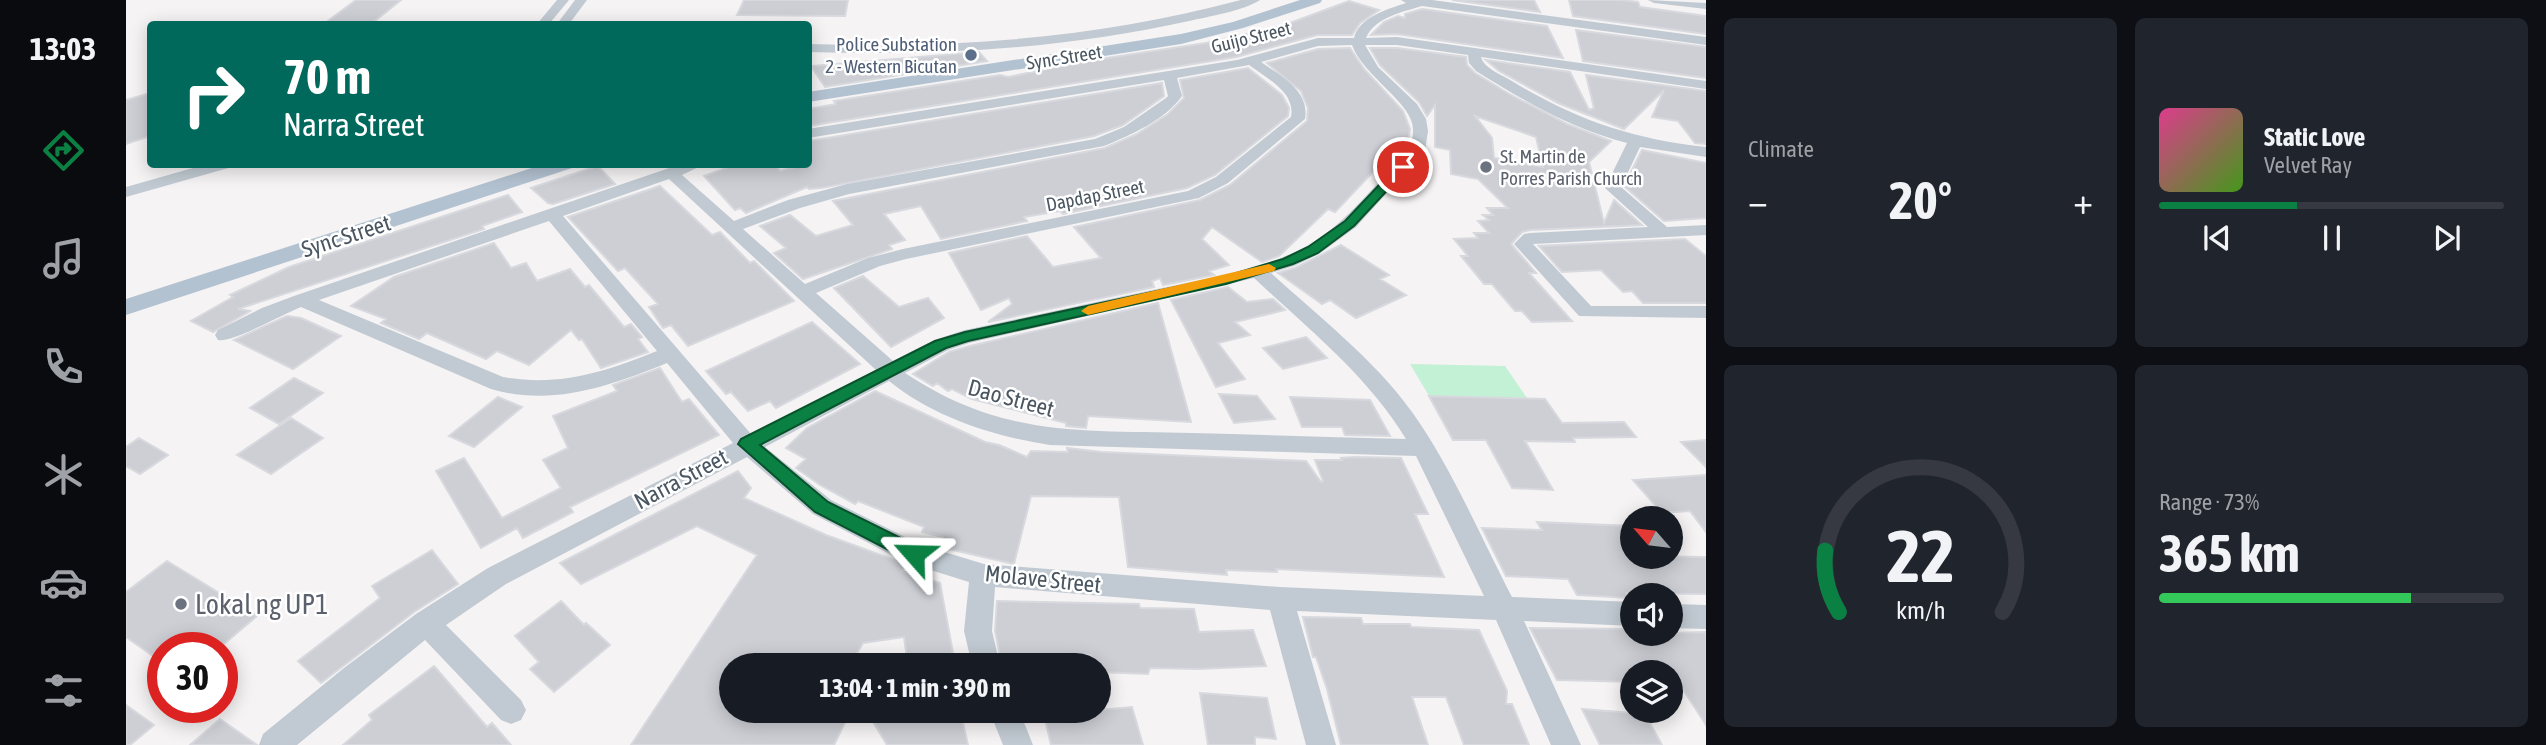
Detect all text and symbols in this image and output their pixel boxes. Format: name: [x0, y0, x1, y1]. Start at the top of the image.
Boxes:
street label: Guijo Street: [1209, 17, 1293, 57]
text: 13:03: [30, 30, 96, 67]
place label: Police Substation 2 - Western Bicutan: [825, 33, 957, 77]
street label: Sync Street: [1025, 40, 1103, 74]
marker: Police Substation 2 - Western Bicutan: [963, 47, 979, 63]
text: 70 m: [283, 48, 371, 104]
icon: right: [168, 49, 259, 140]
text: Narra Street: [283, 106, 424, 143]
text: Static Love: [2264, 122, 2365, 152]
icon: directions: [39, 126, 88, 175]
text: Climate: [1748, 136, 1814, 162]
pin: [1373, 137, 1433, 197]
place label: St. Martin de Porres Parish Church: [1500, 145, 1642, 189]
icon: arrive: [1384, 148, 1422, 186]
text: Velvet Ray: [2264, 152, 2352, 178]
marker: St. Martin de Porres Parish Church: [1478, 159, 1494, 175]
text: 20°: [1889, 170, 1952, 230]
street label: Dapdap Street: [1044, 175, 1146, 215]
text: −: [1748, 179, 1768, 222]
text: +: [2073, 179, 2093, 222]
street label: Sync Street: [298, 209, 394, 263]
icon: previous: [2198, 219, 2236, 257]
icon: pause: [2313, 219, 2351, 257]
icon: next: [2428, 219, 2466, 257]
icon: music: [39, 234, 88, 283]
icon: phone: [39, 342, 88, 391]
street label: Dao Street: [965, 374, 1057, 422]
street label: Narra Street: [630, 444, 732, 514]
icon: climate: [39, 450, 88, 499]
text: Range · 73%: [2159, 489, 2259, 515]
north arrow: [1620, 506, 1684, 569]
map controls: [1620, 506, 1683, 723]
text: 22: [1886, 514, 1955, 597]
position arrow: [877, 517, 951, 591]
text: 365 km: [2159, 523, 2300, 583]
icon: car: [39, 558, 88, 607]
street label: Molave Street: [984, 560, 1102, 598]
button: sound: [1620, 583, 1683, 646]
place label: Lokal ng UP1: [195, 588, 328, 620]
marker: Lokal ng UP1: [173, 596, 189, 612]
text: km/h: [1896, 596, 1945, 624]
speed limit sign: 30: [147, 632, 238, 723]
button: layers: [1620, 660, 1683, 723]
icon: filters: [39, 666, 88, 715]
text: 13:04 · 1 min · 390 m: [819, 673, 1011, 703]

